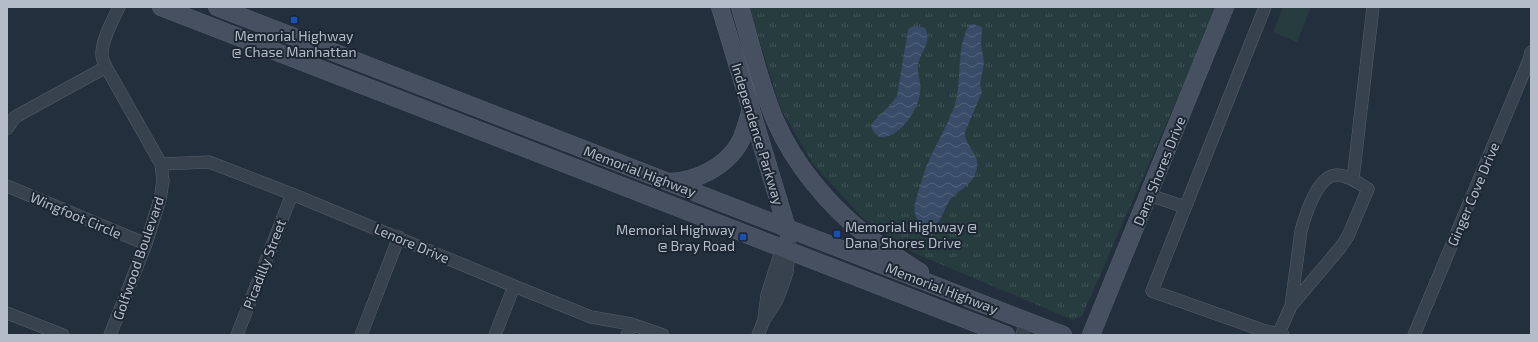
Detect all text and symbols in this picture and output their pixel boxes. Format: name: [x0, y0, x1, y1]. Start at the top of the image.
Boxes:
marker: Memorial Highway @ Chase Manhattan: [289, 15, 299, 25]
place label: Memorial Highway @ Chase Manhattan: [231, 27, 357, 60]
street label: Independence Parkway: [728, 61, 788, 208]
street label: Dana Shores Drive: [1129, 114, 1189, 228]
street label: Ginger Cove Drive: [1443, 140, 1503, 248]
street label: Memorial Highway: [581, 142, 699, 200]
street label: Wingfoot Circle: [28, 188, 124, 242]
street label: Golfwood Boulevard: [109, 194, 167, 322]
street label: Picadilly Street: [239, 217, 289, 311]
place label: Memorial Highway @ Dana Shores Drive: [845, 218, 977, 251]
street label: Lenore Drive: [372, 220, 452, 266]
place label: Memorial Highway @ Bray Road: [616, 221, 736, 254]
marker: Memorial Highway @ Dana Shores Drive: [832, 229, 842, 239]
marker: Memorial Highway @ Bray Road: [738, 232, 748, 242]
street label: Memorial Highway: [883, 259, 1001, 317]

